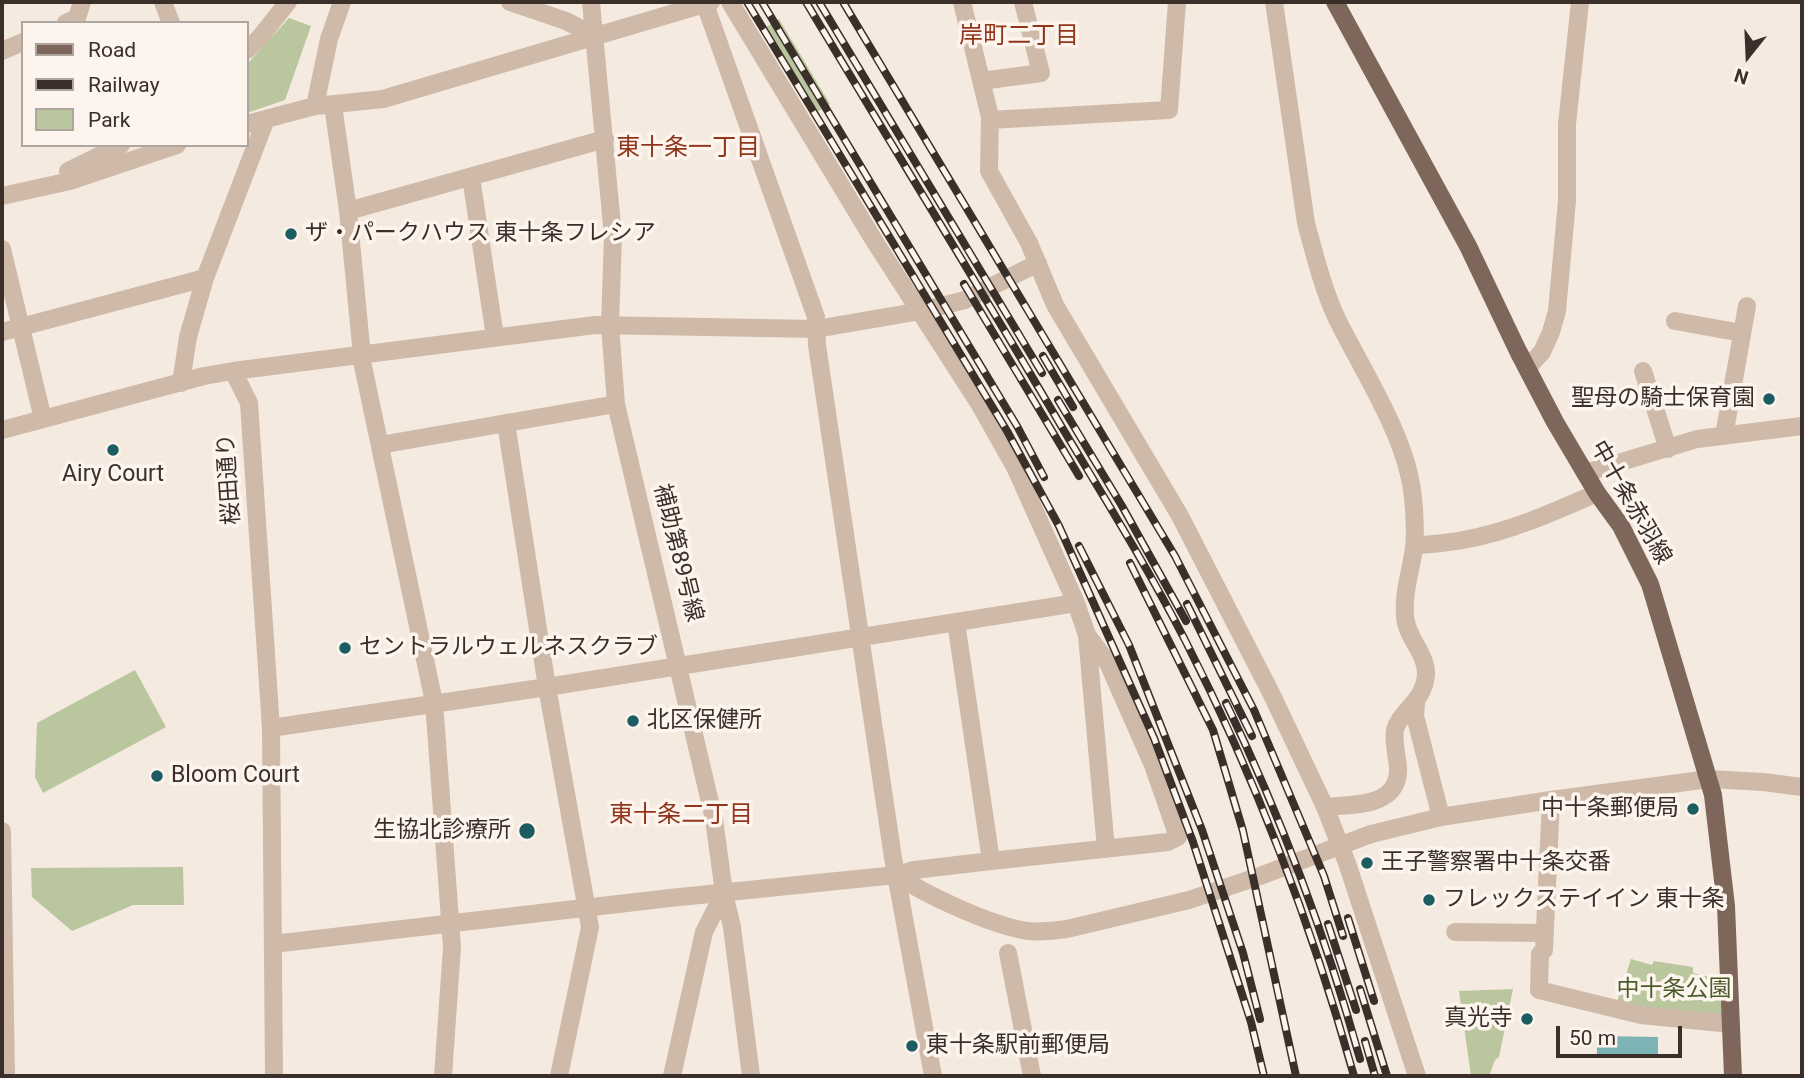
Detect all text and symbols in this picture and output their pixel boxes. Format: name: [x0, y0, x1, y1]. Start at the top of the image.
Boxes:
legend: [21, 21, 248, 147]
north arrow: [1713, 21, 1783, 91]
district label: 岸町二丁目: [959, 23, 1079, 51]
text: Road: [88, 38, 136, 62]
text: N: [1731, 63, 1751, 89]
text: Railway: [88, 73, 160, 97]
text: Park: [88, 108, 130, 132]
district label: 東十条一丁目: [616, 135, 760, 163]
place label: ザ・パークハウス 東十条フレシア: [305, 220, 656, 248]
marker: ザ・パークハウス 東十条フレシア: [283, 226, 299, 242]
place label: 聖母の騎士保育園: [1571, 385, 1755, 413]
marker: 聖母の騎士保育園: [1761, 391, 1777, 407]
street label: 桜田通り: [213, 432, 247, 526]
street label: 中十条赤羽線: [1584, 436, 1676, 570]
marker: Airy Court: [105, 442, 121, 458]
place label: Airy Court: [62, 461, 164, 489]
street label: 補助第89号線: [647, 481, 707, 625]
place label: セントラルウェルネスクラブ: [359, 634, 658, 662]
marker: セントラルウェルネスクラブ: [337, 640, 353, 656]
place label: 北区保健所: [647, 707, 762, 735]
marker: 北区保健所: [625, 713, 641, 729]
place label: Bloom Court: [171, 762, 300, 790]
marker: Bloom Court: [149, 768, 165, 784]
place label: 中十条郵便局: [1541, 795, 1679, 823]
marker: 中十条郵便局: [1685, 801, 1701, 817]
district label: 東十条二丁目: [609, 802, 753, 830]
place label: 生協北診療所: [373, 817, 511, 845]
marker: 生協北診療所: [517, 821, 537, 841]
place label: 王子警察署中十条交番: [1381, 849, 1611, 877]
marker: 王子警察署中十条交番: [1359, 855, 1375, 871]
place label: フレックステイイン 東十条: [1443, 886, 1725, 914]
marker: フレックステイイン 東十条: [1421, 892, 1437, 908]
park label: 中十条公園: [1617, 976, 1731, 1004]
place label: 真光寺: [1444, 1005, 1513, 1033]
marker: 真光寺: [1519, 1011, 1535, 1027]
scale bar: [1559, 1012, 1685, 1056]
text: 50 m: [1569, 1026, 1616, 1050]
place label: 東十条駅前郵便局: [926, 1032, 1110, 1060]
marker: 東十条駅前郵便局: [904, 1038, 920, 1054]

